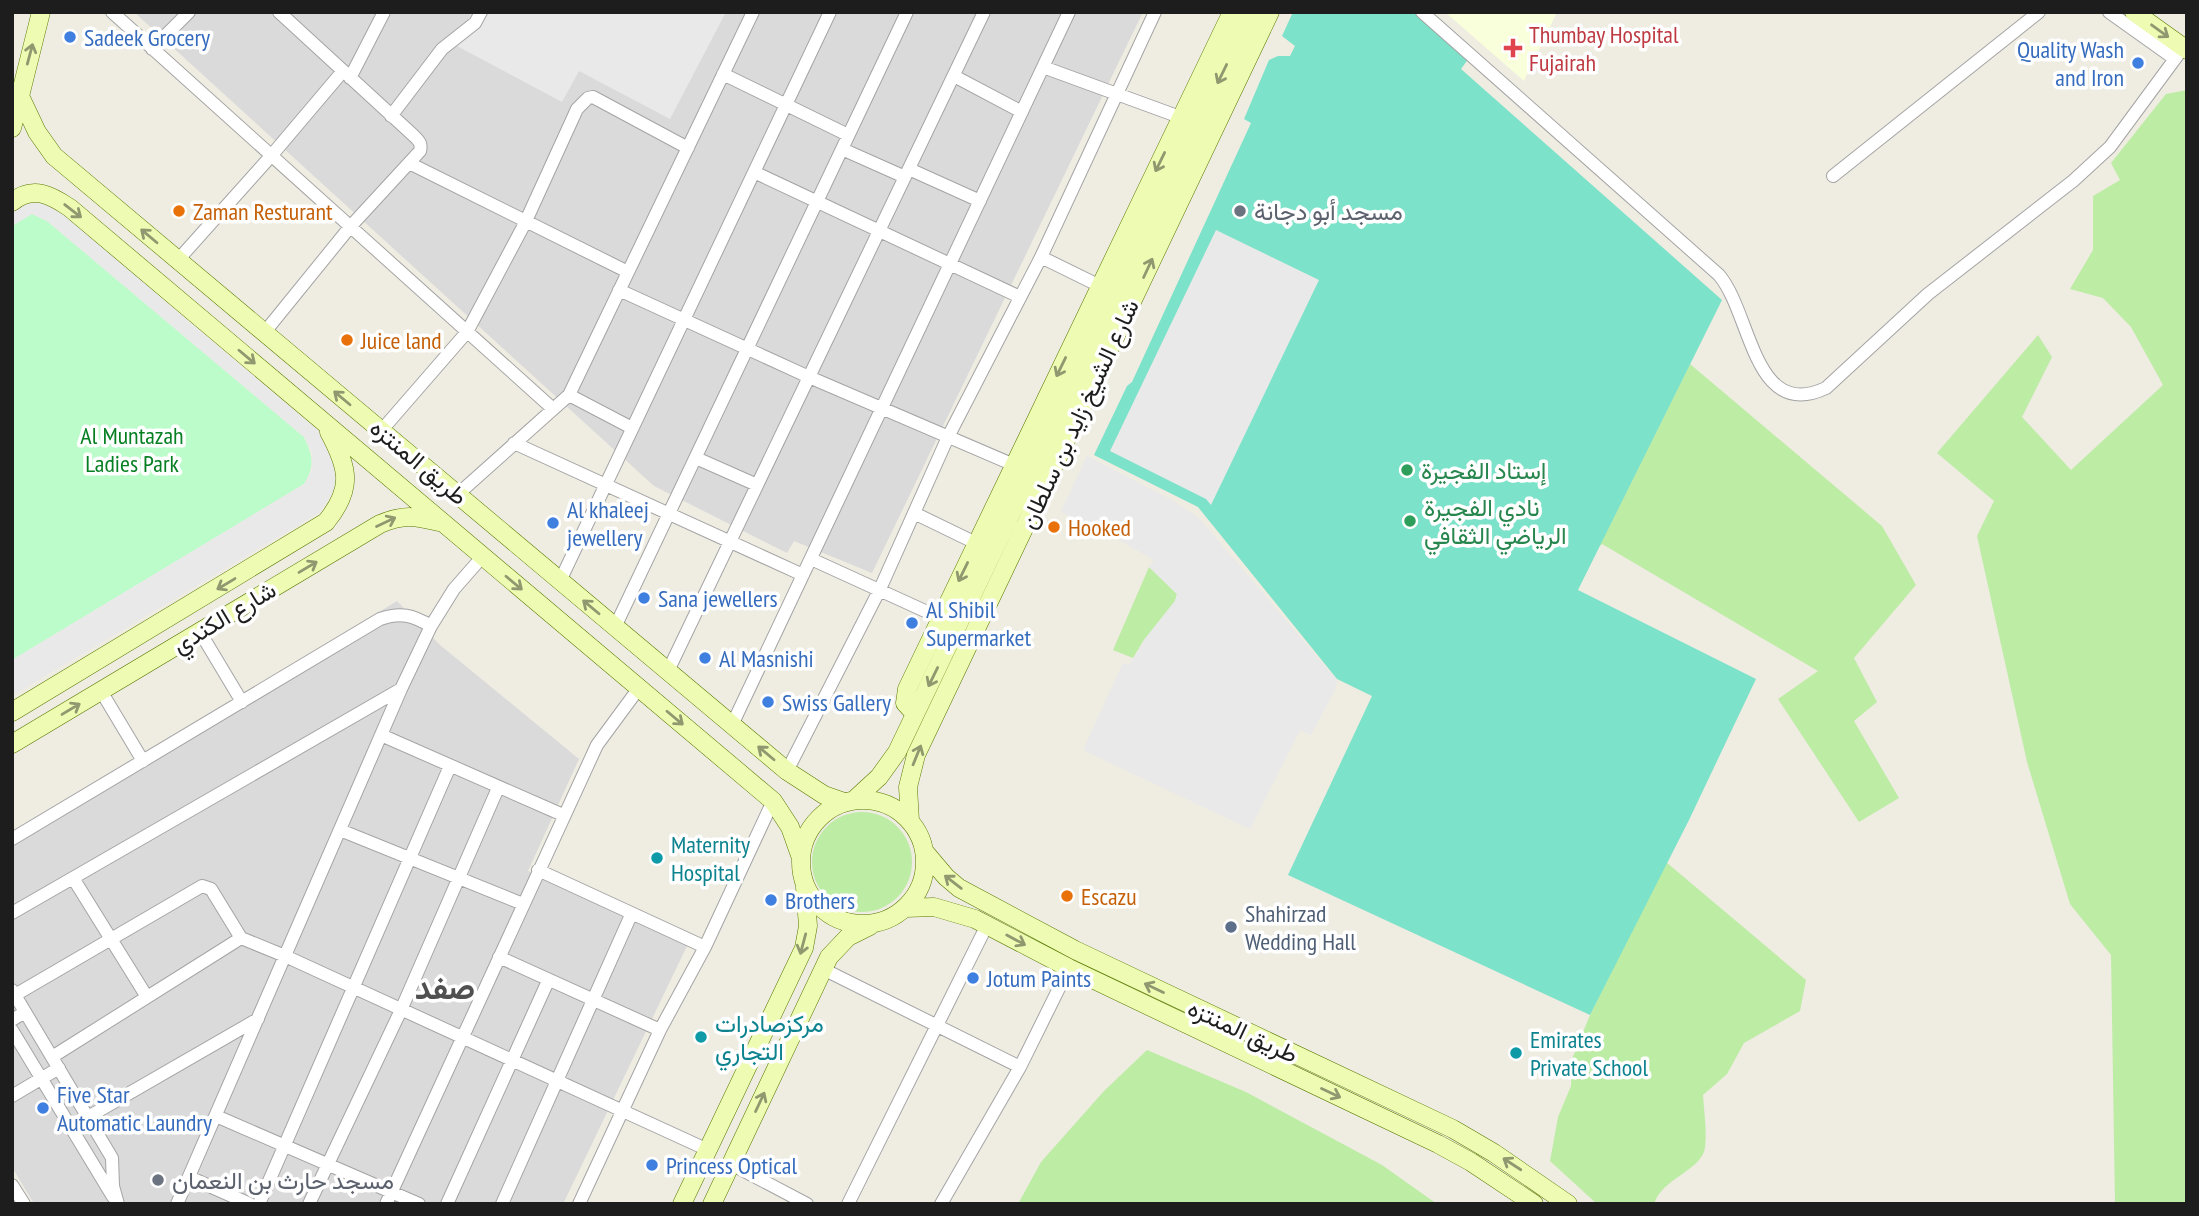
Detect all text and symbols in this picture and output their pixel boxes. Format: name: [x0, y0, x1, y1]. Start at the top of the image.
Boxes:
place label: Thumbay Hospital Fujairah: [1529, 19, 1679, 78]
place label: Sadeek Grocery: [84, 22, 210, 53]
one-way arrow: [2150, 24, 2169, 38]
marker: Sadeek Grocery: [62, 29, 78, 45]
place label: Quality Wash and Iron: [2017, 34, 2124, 93]
marker: Thumbay Hospital Fujairah: [1503, 38, 1523, 58]
one-way arrow: [24, 43, 37, 66]
marker: Quality Wash and Iron: [2130, 55, 2146, 71]
one-way arrow: [1215, 63, 1228, 84]
one-way arrow: [1152, 151, 1166, 172]
place label: Zaman Resturant: [193, 196, 333, 227]
place label: مسجد أبو دجانة: [1254, 196, 1403, 227]
one-way arrow: [63, 203, 81, 218]
marker: Zaman Resturant: [171, 203, 187, 219]
marker: مسجد أبو دجانة: [1232, 203, 1248, 219]
one-way arrow: [140, 228, 158, 244]
one-way arrow: [1142, 258, 1156, 279]
street label: شارع الشيخ زايد بن سلطان: [1012, 294, 1148, 535]
place label: Juice land: [360, 325, 442, 356]
marker: Juice land: [339, 332, 355, 348]
one-way arrow: [238, 349, 256, 365]
one-way arrow: [1054, 356, 1068, 377]
one-way arrow: [333, 390, 351, 406]
street label: طريق المنتزه: [364, 412, 474, 512]
park label: Al Muntazah Ladies Park: [80, 420, 184, 479]
place label: إستاد الفجيرة: [1421, 455, 1546, 486]
marker: إستاد الفجيرة: [1399, 462, 1415, 478]
place label: نادي الفجيرة الرياضي الثقافي: [1424, 492, 1567, 555]
place label: Al khaleej jewellery: [567, 494, 649, 553]
place label: Hooked: [1068, 512, 1131, 543]
marker: نادي الفجيرة الرياضي الثقافي: [1402, 513, 1418, 529]
one-way arrow: [375, 515, 396, 528]
marker: Al khaleej jewellery: [545, 515, 561, 531]
marker: Hooked: [1046, 519, 1062, 535]
one-way arrow: [298, 560, 318, 574]
one-way arrow: [956, 561, 969, 582]
street label: شارع الكندي: [166, 574, 284, 664]
one-way arrow: [505, 575, 523, 591]
one-way arrow: [217, 577, 237, 591]
place label: Sana jewellers: [658, 583, 778, 614]
marker: Sana jewellers: [636, 590, 652, 606]
place label: Al Shibil Supermarket: [926, 594, 1031, 653]
one-way arrow: [583, 599, 601, 615]
marker: Al Shibil Supermarket: [904, 615, 920, 631]
place label: Al Masnishi: [719, 643, 814, 674]
marker: Al Masnishi: [697, 650, 713, 666]
one-way arrow: [926, 666, 939, 687]
place label: Swiss Gallery: [782, 687, 891, 718]
marker: Swiss Gallery: [760, 694, 776, 710]
one-way arrow: [60, 702, 80, 716]
one-way arrow: [665, 710, 683, 726]
one-way arrow: [911, 745, 924, 766]
one-way arrow: [757, 746, 775, 761]
place label: Maternity Hospital: [671, 829, 750, 888]
marker: Maternity Hospital: [649, 850, 665, 866]
one-way arrow: [945, 875, 963, 890]
place label: Escazu: [1081, 881, 1137, 912]
place label: Brothers: [785, 885, 855, 916]
marker: Escazu: [1059, 888, 1075, 904]
marker: Brothers: [763, 892, 779, 908]
place label: Shahirzad Wedding Hall: [1245, 898, 1356, 957]
marker: Shahirzad Wedding Hall: [1223, 919, 1239, 935]
one-way arrow: [796, 933, 809, 955]
one-way arrow: [1005, 934, 1026, 948]
place label: Jotum Paints: [986, 963, 1091, 994]
district label: صفد: [415, 966, 475, 1008]
marker: Jotum Paints: [965, 970, 981, 986]
one-way arrow: [1144, 981, 1165, 995]
street label: طريق المنتزه: [1183, 992, 1303, 1070]
place label: مركزصادرات التجاري: [715, 1008, 824, 1071]
place label: Emirates Private School: [1530, 1024, 1648, 1083]
marker: مركزصادرات التجاري: [693, 1029, 709, 1045]
marker: Emirates Private School: [1508, 1045, 1524, 1061]
place label: Five Star Automatic Laundry: [57, 1079, 212, 1138]
one-way arrow: [1320, 1087, 1341, 1100]
one-way arrow: [754, 1092, 767, 1113]
marker: Five Star Automatic Laundry: [35, 1100, 51, 1116]
place label: Princess Optical: [666, 1150, 797, 1181]
marker: Princess Optical: [644, 1157, 660, 1173]
one-way arrow: [1503, 1157, 1522, 1172]
place label: مسجد حارث بن النعمان: [172, 1165, 394, 1196]
marker: مسجد حارث بن النعمان: [150, 1172, 166, 1188]

